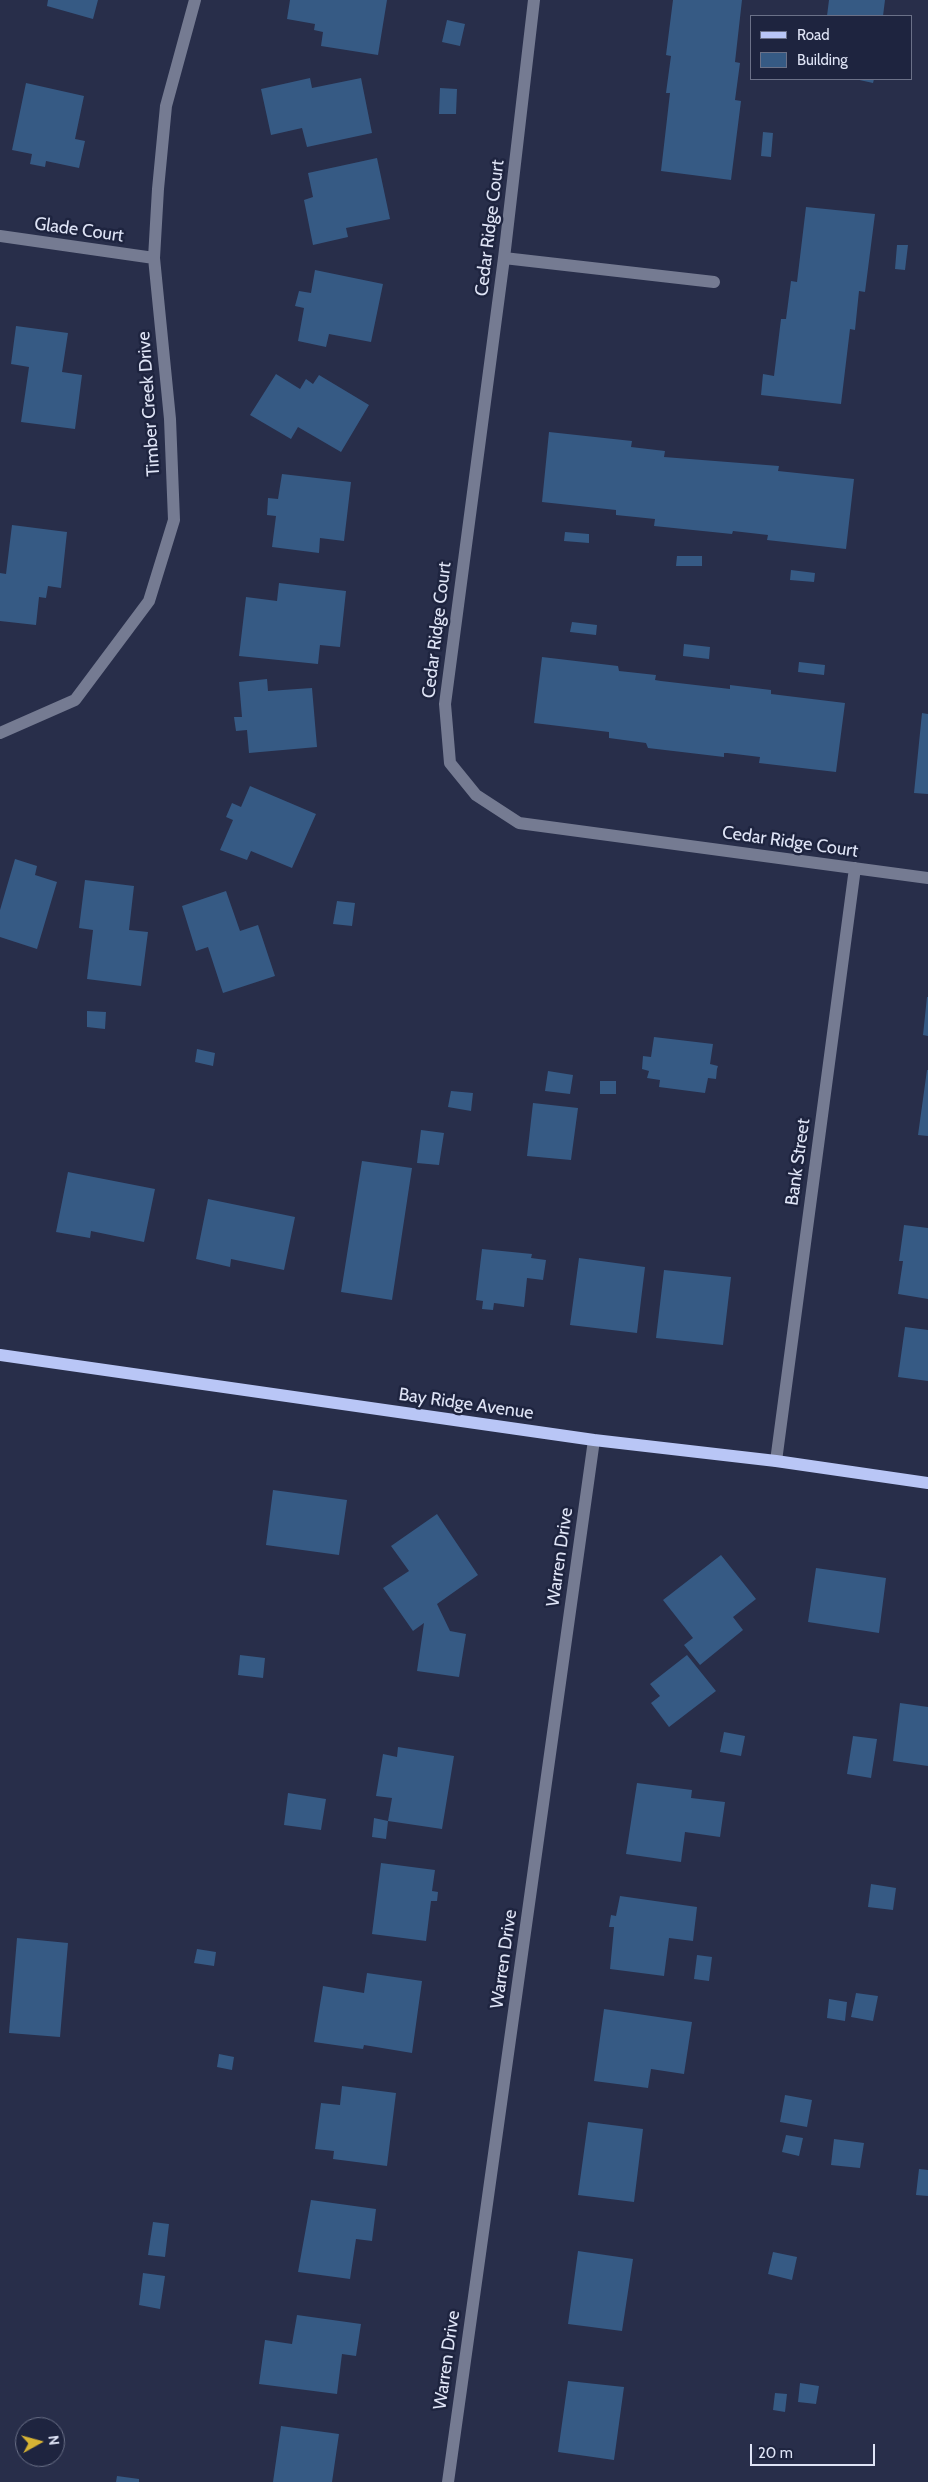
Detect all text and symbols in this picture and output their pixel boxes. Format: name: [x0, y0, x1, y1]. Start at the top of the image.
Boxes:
legend: [750, 15, 913, 80]
text: Road: [797, 26, 830, 44]
text: Building: [797, 51, 848, 69]
street label: Cedar Ridge Court: [471, 159, 509, 297]
street label: Glade Court: [33, 213, 125, 247]
street label: Timber Creek Drive: [133, 331, 165, 477]
street label: Cedar Ridge Court: [418, 561, 456, 699]
street label: Cedar Ridge Court: [721, 822, 859, 862]
street label: Bank Street: [781, 1117, 815, 1207]
street label: Bay Ridge Avenue: [397, 1384, 535, 1424]
street label: Warren Drive: [542, 1506, 578, 1608]
street label: Warren Drive: [486, 1908, 522, 2010]
street label: Warren Drive: [429, 2309, 465, 2411]
north arrow: [15, 2417, 65, 2467]
text: N: [44, 2434, 63, 2446]
scale bar: [753, 2434, 878, 2466]
text: 20 m: [758, 2444, 793, 2462]

